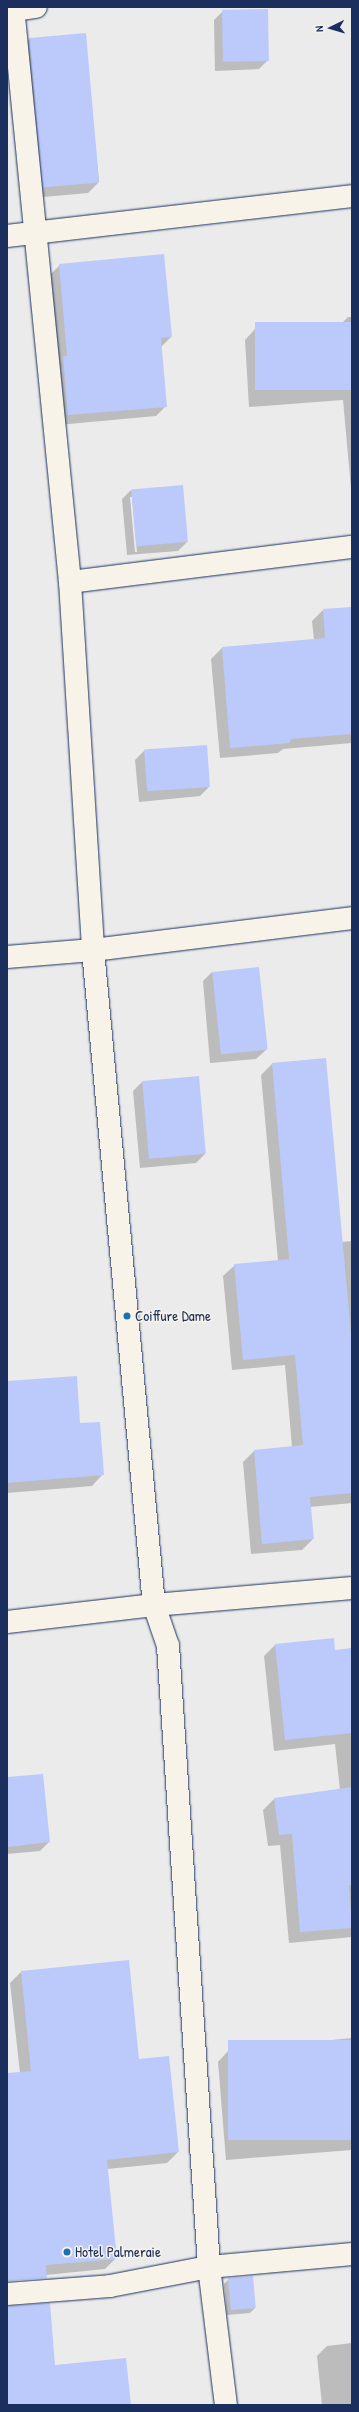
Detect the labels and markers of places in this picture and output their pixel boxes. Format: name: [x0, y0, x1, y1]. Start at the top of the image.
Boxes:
place label: Coiffure Dame: [135, 1307, 211, 1325]
marker: Coiffure Dame: [122, 1311, 132, 1321]
place label: Hotel Palmeraie: [75, 2243, 161, 2261]
marker: Hotel Palmeraie: [62, 2247, 72, 2257]

